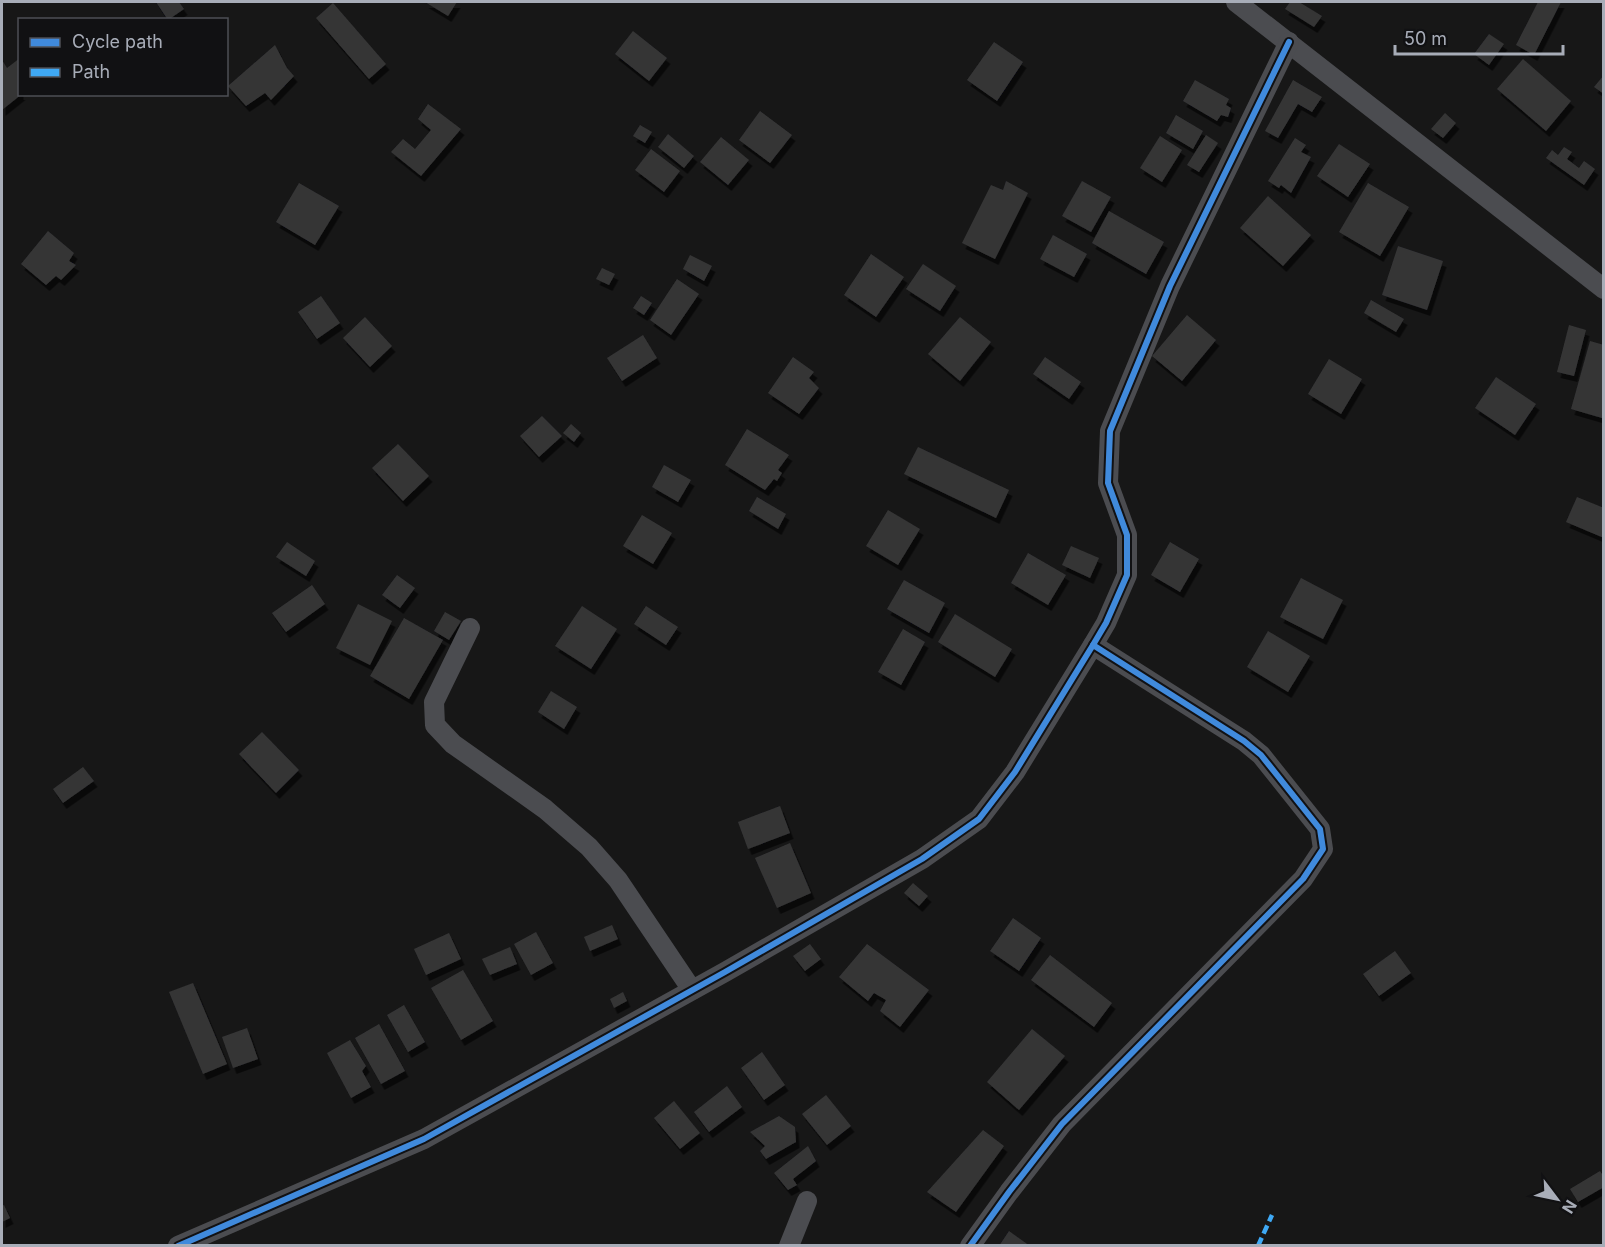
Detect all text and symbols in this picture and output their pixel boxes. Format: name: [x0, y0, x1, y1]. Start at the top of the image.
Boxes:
legend: [18, 18, 228, 96]
scale bar: [1395, 18, 1563, 56]
text: 50 m: [1404, 28, 1447, 49]
text: Cycle path: [72, 31, 163, 52]
text: Path: [72, 61, 110, 82]
north arrow: [1527, 1169, 1587, 1229]
text: N: [1558, 1196, 1581, 1217]

